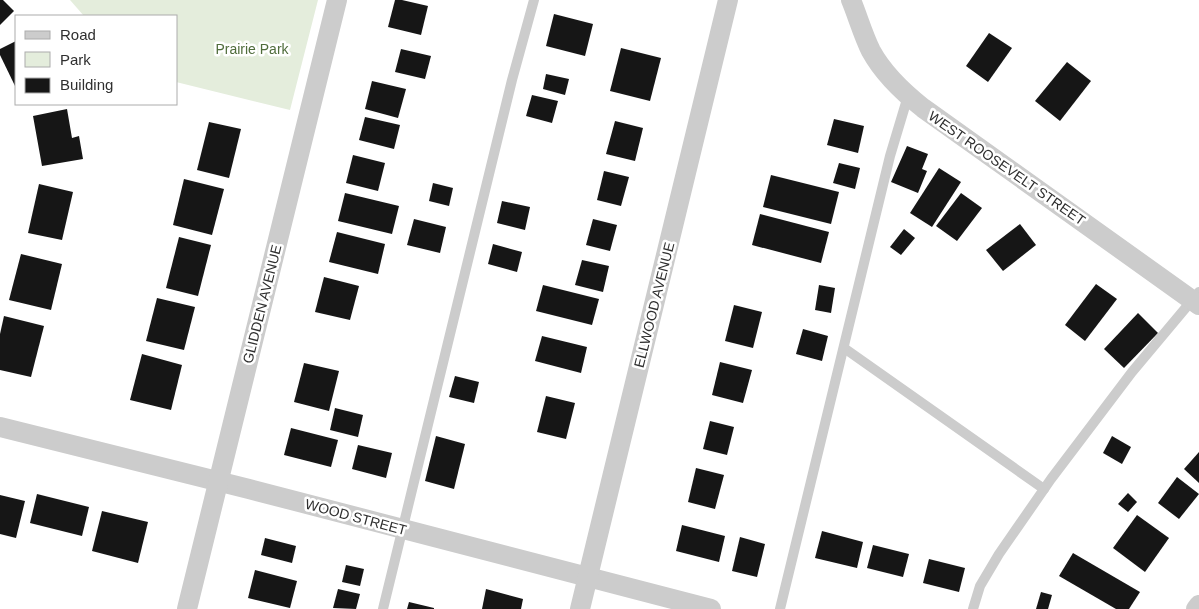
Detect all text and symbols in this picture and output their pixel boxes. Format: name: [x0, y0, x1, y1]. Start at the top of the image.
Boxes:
legend: [15, 15, 178, 105]
text: Road: [60, 26, 96, 43]
park label: Prairie Park: [215, 41, 290, 57]
text: Park: [60, 51, 91, 68]
text: Building: [60, 76, 113, 93]
street label: WEST ROOSEVELT STREET: [926, 108, 1089, 229]
street label: ELLWOOD AVENUE: [631, 241, 677, 369]
street label: GLIDDEN AVENUE: [239, 243, 285, 365]
street label: WOOD STREET: [304, 496, 409, 538]

